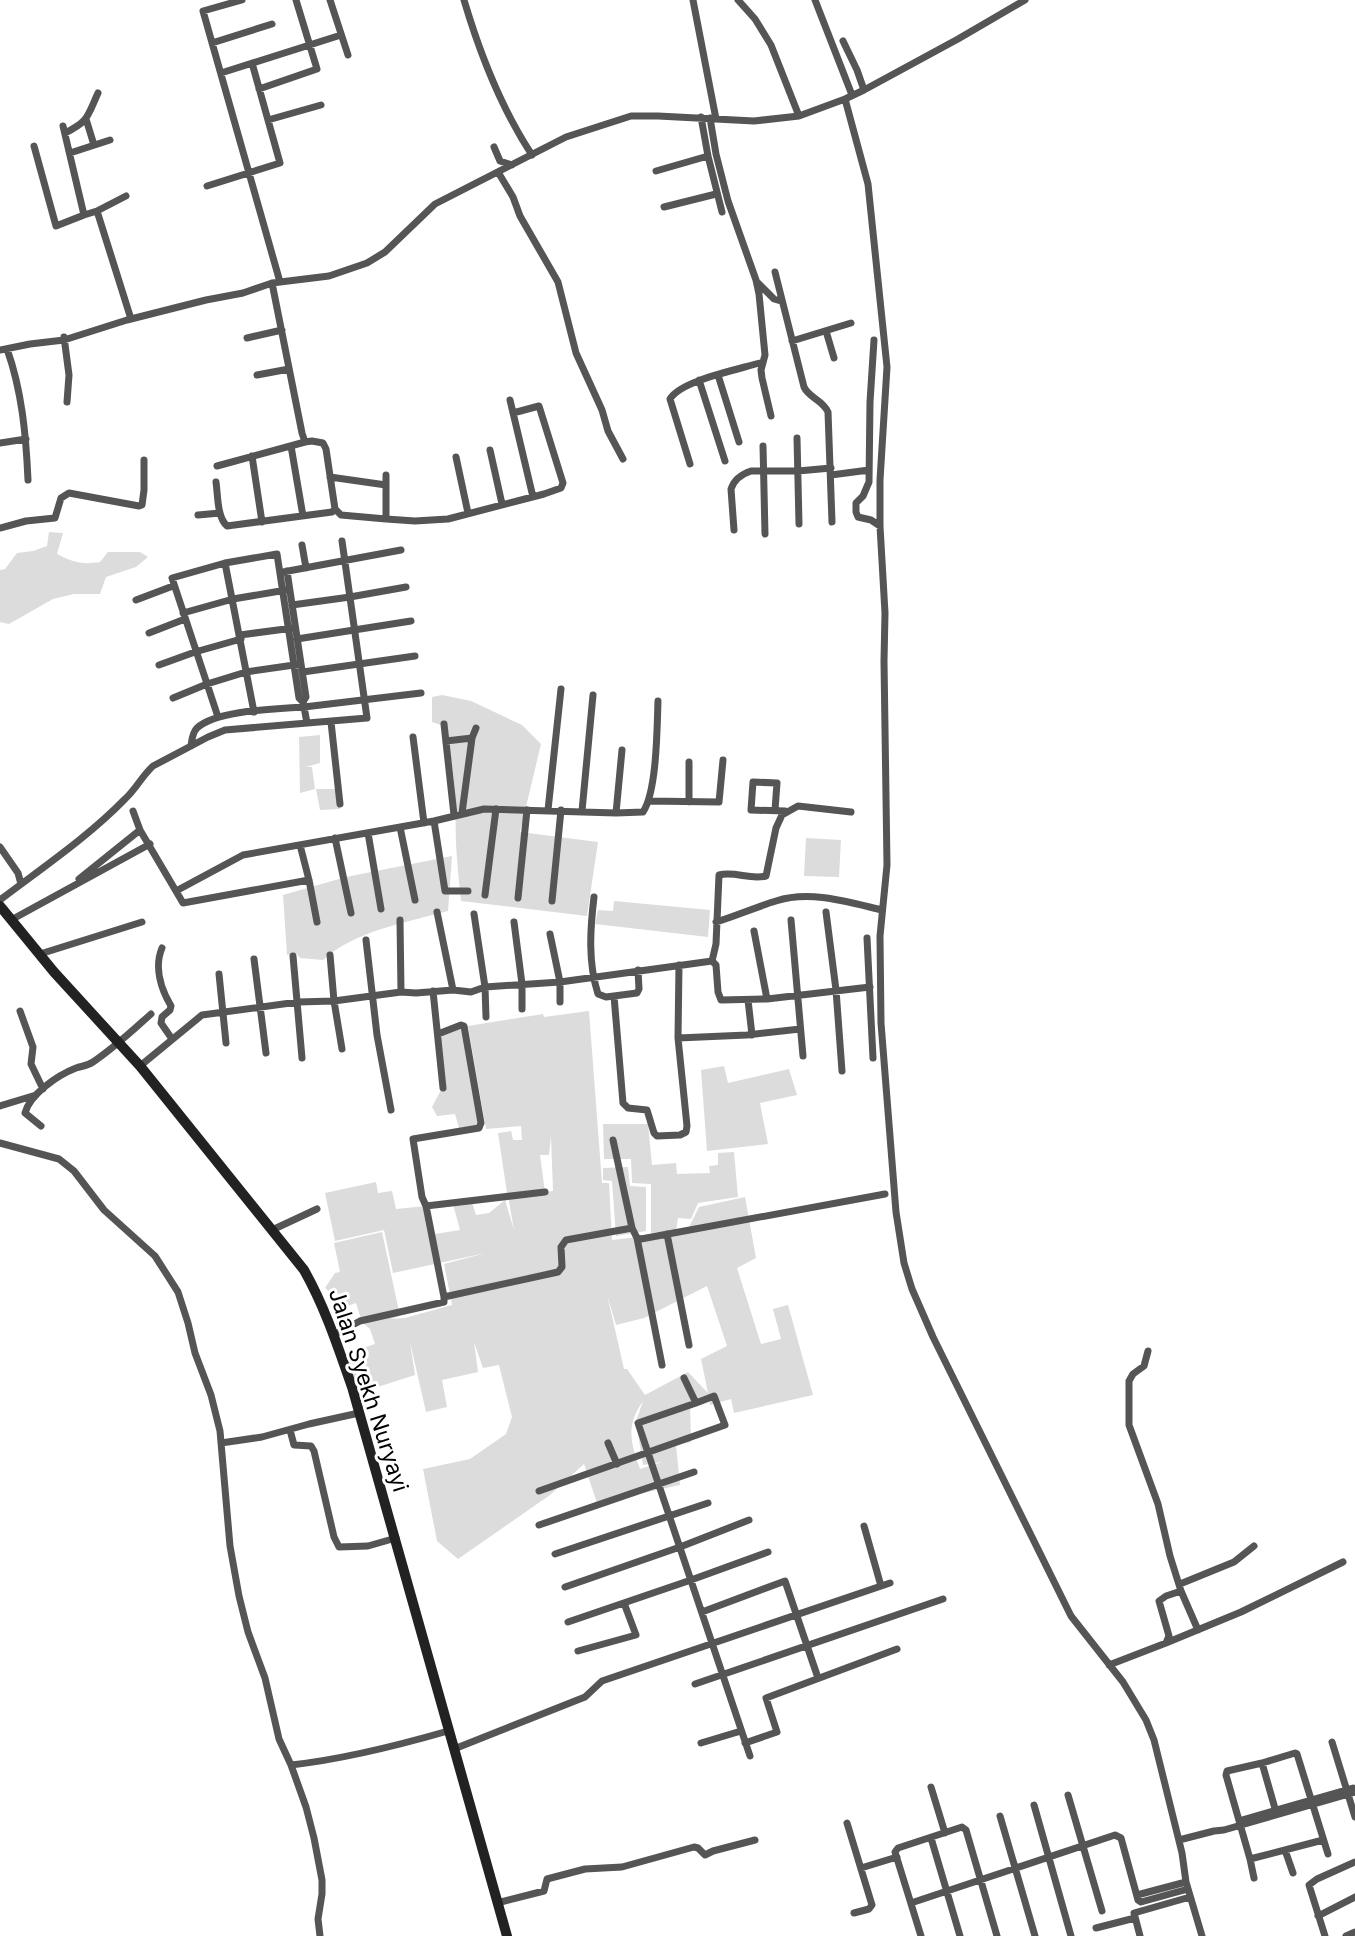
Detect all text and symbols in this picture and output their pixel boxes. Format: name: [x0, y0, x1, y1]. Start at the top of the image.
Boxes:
street label: Jalan Syekh Nuryayi: [324, 1285, 414, 1495]

